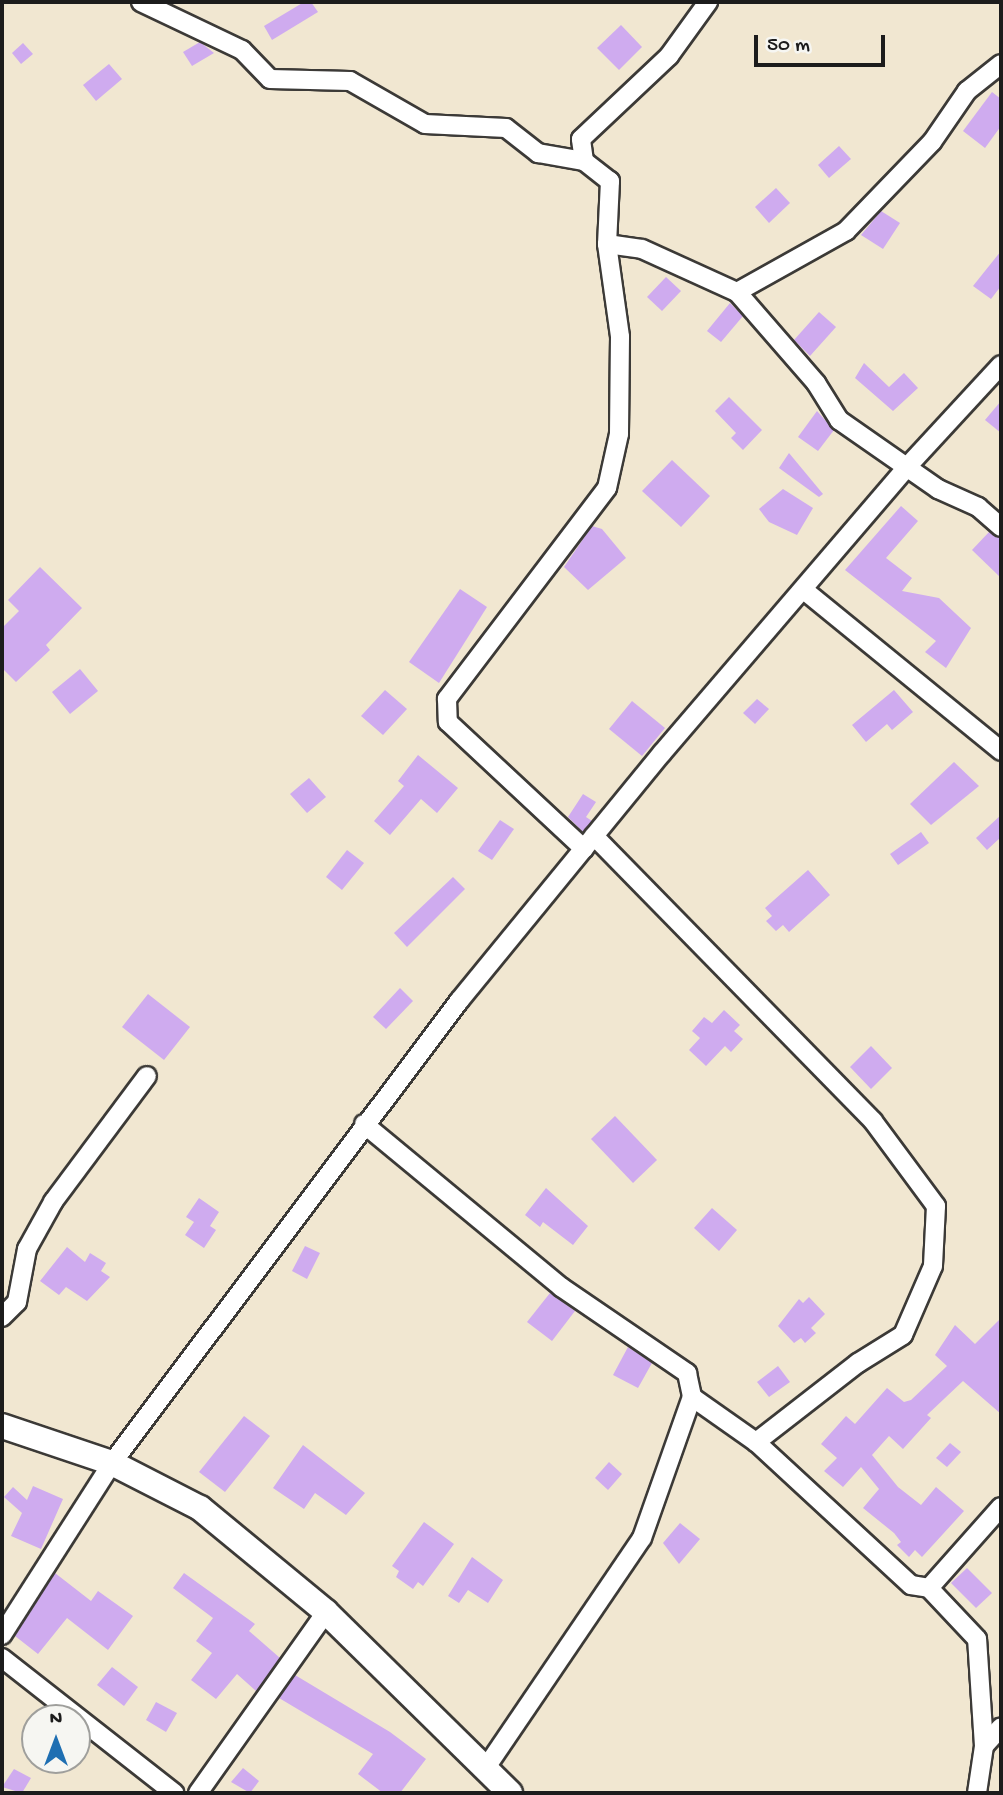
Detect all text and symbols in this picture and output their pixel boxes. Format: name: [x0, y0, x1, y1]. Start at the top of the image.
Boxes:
scale bar: [758, 21, 889, 65]
text: 50 m: [767, 34, 810, 59]
north arrow: [21, 1704, 91, 1774]
text: N: [50, 1708, 62, 1731]

